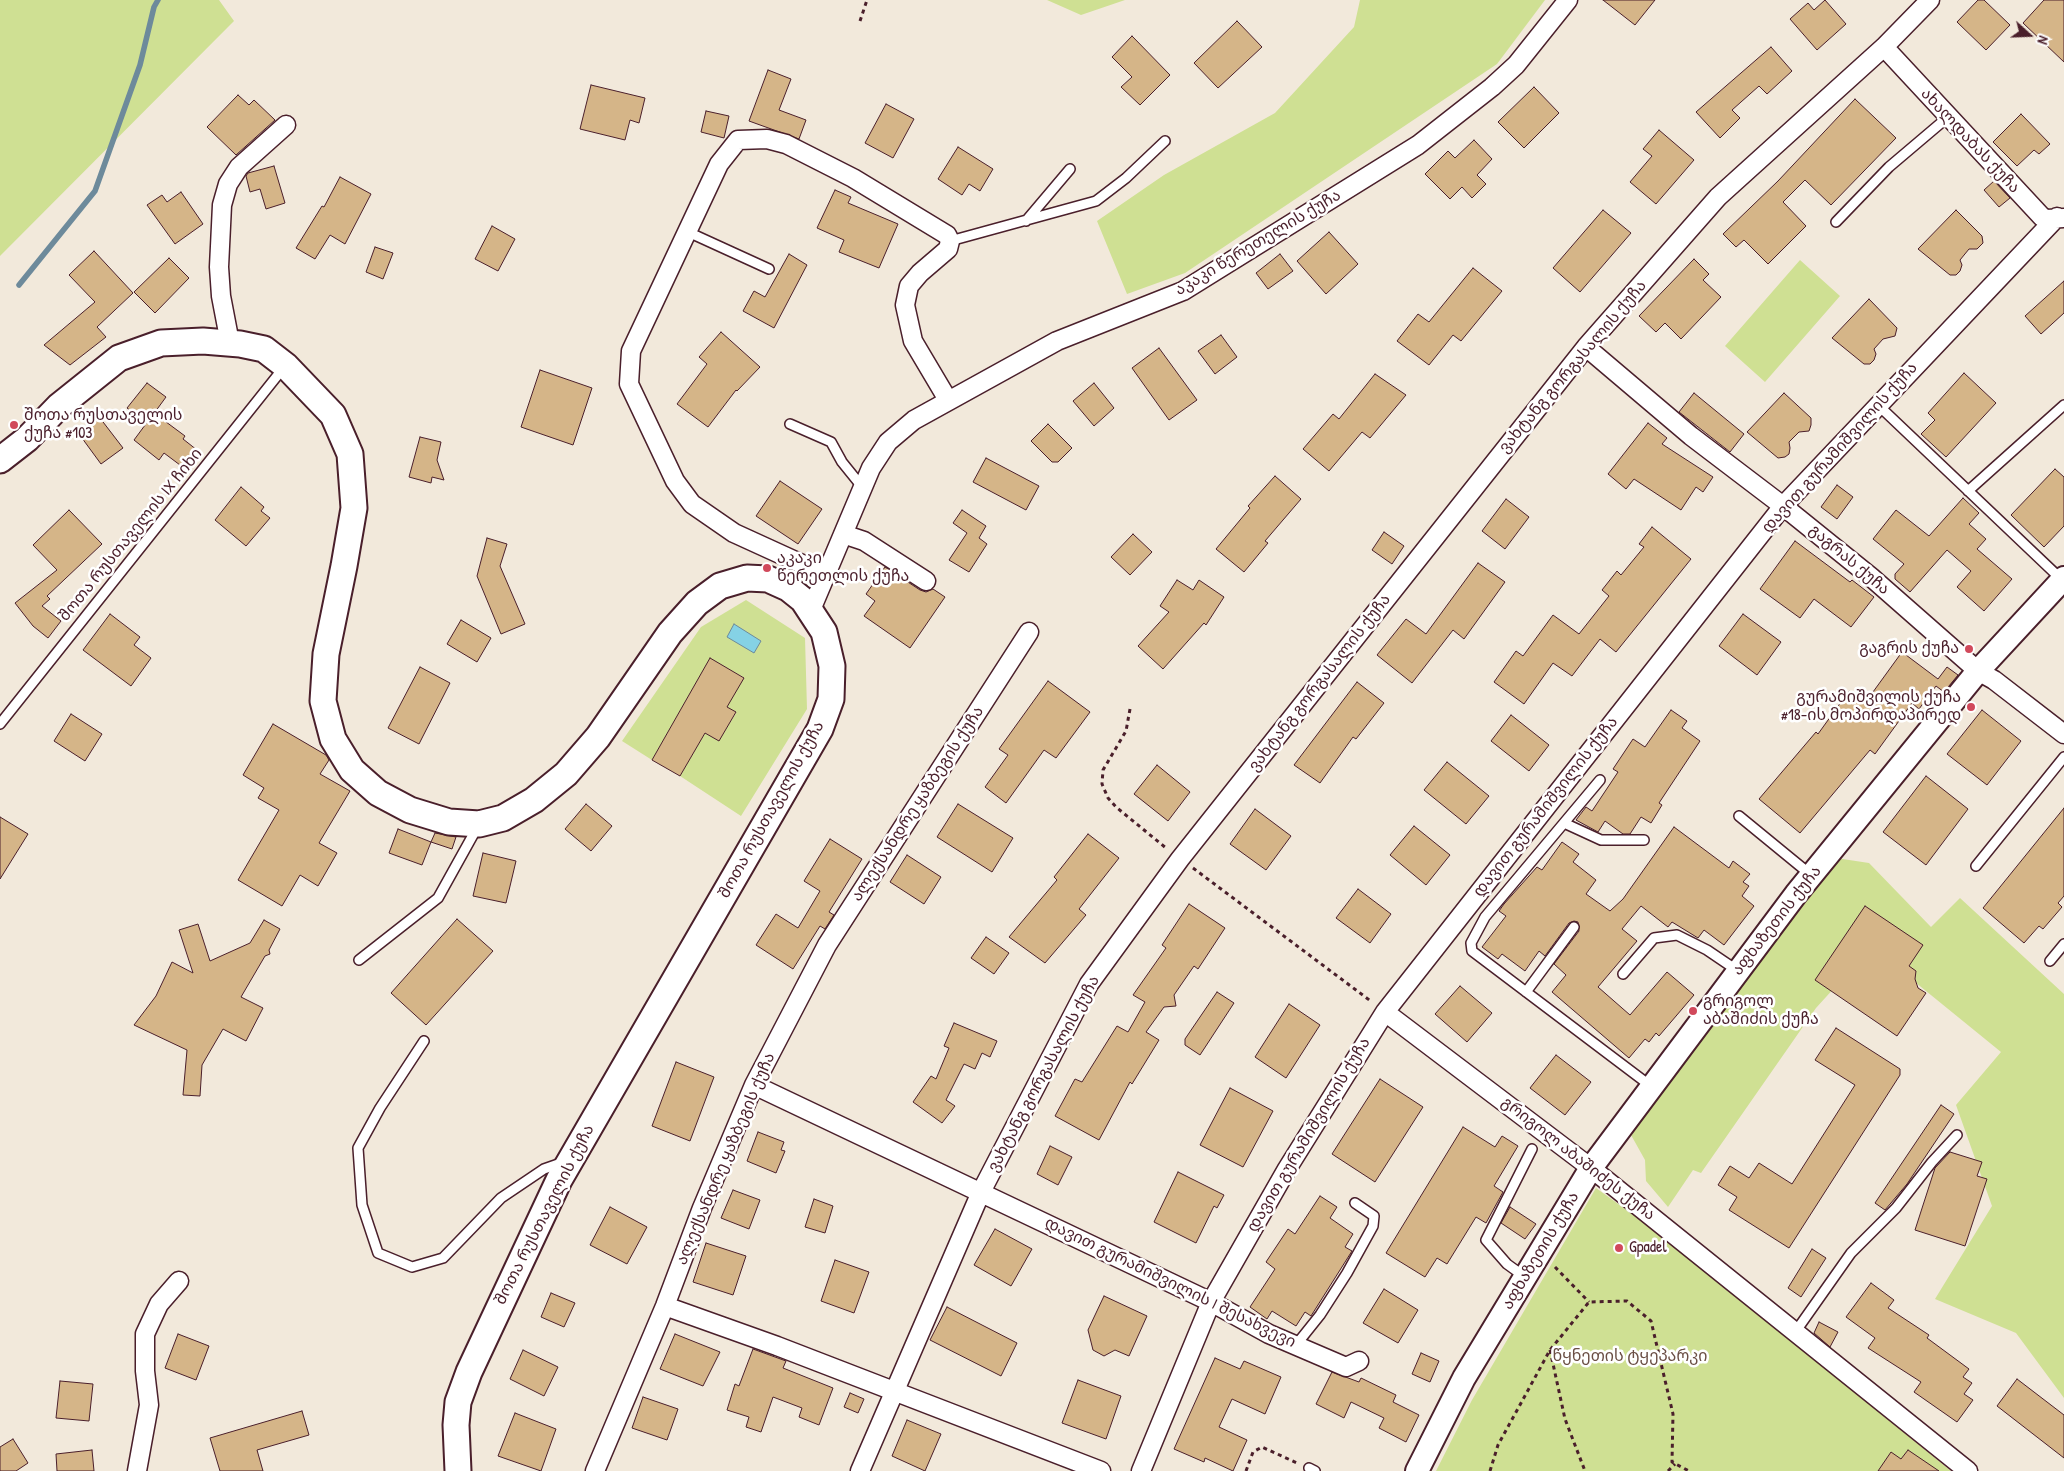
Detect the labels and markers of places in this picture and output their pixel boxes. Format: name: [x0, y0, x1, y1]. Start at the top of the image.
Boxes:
place label: შოთა რუსთაველის ქუჩა #103: [24, 406, 183, 444]
marker: შოთა რუსთაველის ქუჩა #103: [8, 419, 20, 431]
place label: აკაკი წერეთლის ქუჩა: [777, 549, 909, 587]
marker: აკაკი წერეთლის ქუჩა: [761, 562, 773, 574]
place label: გაგრის ქუჩა: [1859, 639, 1959, 659]
marker: გაგრის ქუჩა: [1963, 643, 1975, 655]
place label: გურამიშვილის ქუჩა #18-ის მოპირდაპირედ: [1781, 688, 1961, 726]
marker: გურამიშვილის ქუჩა #18-ის მოპირდაპირედ: [1965, 701, 1977, 713]
place label: გრიგოლ აბაშიძის ქუჩა: [1703, 992, 1819, 1030]
marker: გრიგოლ აბაშიძის ქუჩა: [1687, 1005, 1699, 1017]
place label: Gpadel: [1629, 1238, 1667, 1258]
marker: Gpadel: [1613, 1242, 1625, 1254]

